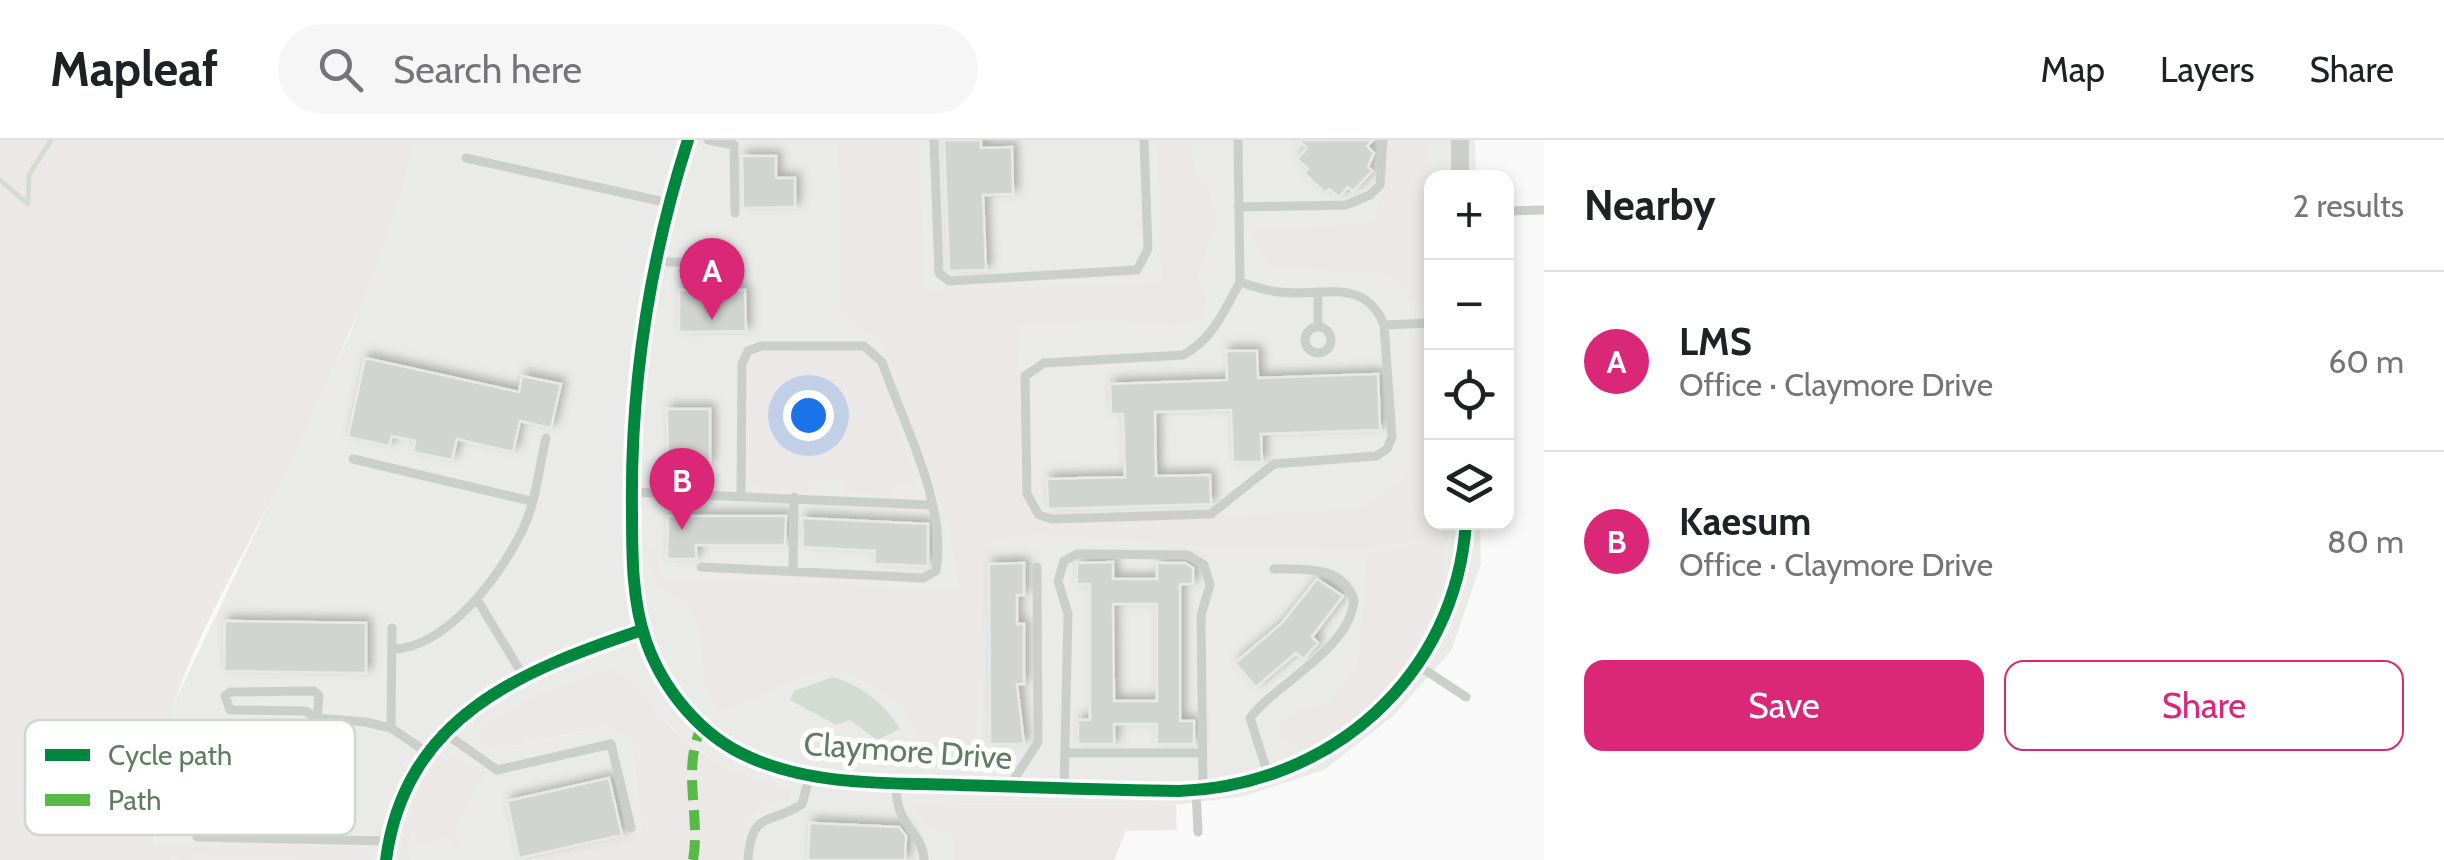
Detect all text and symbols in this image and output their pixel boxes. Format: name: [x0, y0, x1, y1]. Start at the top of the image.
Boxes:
search box: [278, 24, 978, 114]
text: Mapleaf: [50, 40, 218, 98]
icon: search: [313, 42, 368, 97]
text: Search here: [393, 46, 582, 93]
text: Map: [2041, 48, 2105, 91]
text: Layers: [2160, 48, 2254, 91]
text: Share: [2309, 48, 2394, 91]
map controls: [1424, 170, 1514, 530]
button: +: [1424, 170, 1514, 260]
text: Nearby: [1584, 179, 1716, 231]
text: 2 results: [2293, 186, 2404, 225]
pin: A: [680, 238, 744, 320]
button: −: [1424, 260, 1514, 350]
text: LMS: [1679, 318, 1752, 365]
text: A: [1606, 342, 1627, 381]
text: 60 m: [2328, 342, 2404, 381]
button: locate: [1424, 350, 1514, 440]
text: Office · Claymore Drive: [1679, 365, 1993, 404]
your location: [783, 390, 834, 441]
button: layers: [1424, 440, 1514, 530]
pin: B: [650, 448, 714, 530]
text: Kaesum: [1679, 498, 1811, 545]
text: B: [1606, 522, 1627, 561]
text: 80 m: [2327, 522, 2404, 561]
text: Office · Claymore Drive: [1679, 545, 1993, 584]
button: Save: [1584, 660, 1984, 751]
button: Share: [2004, 660, 2404, 751]
legend: [25, 720, 355, 835]
street label: Claymore Drive: [802, 724, 1014, 777]
text: Cycle path: [108, 738, 232, 772]
text: Path: [108, 783, 161, 817]

